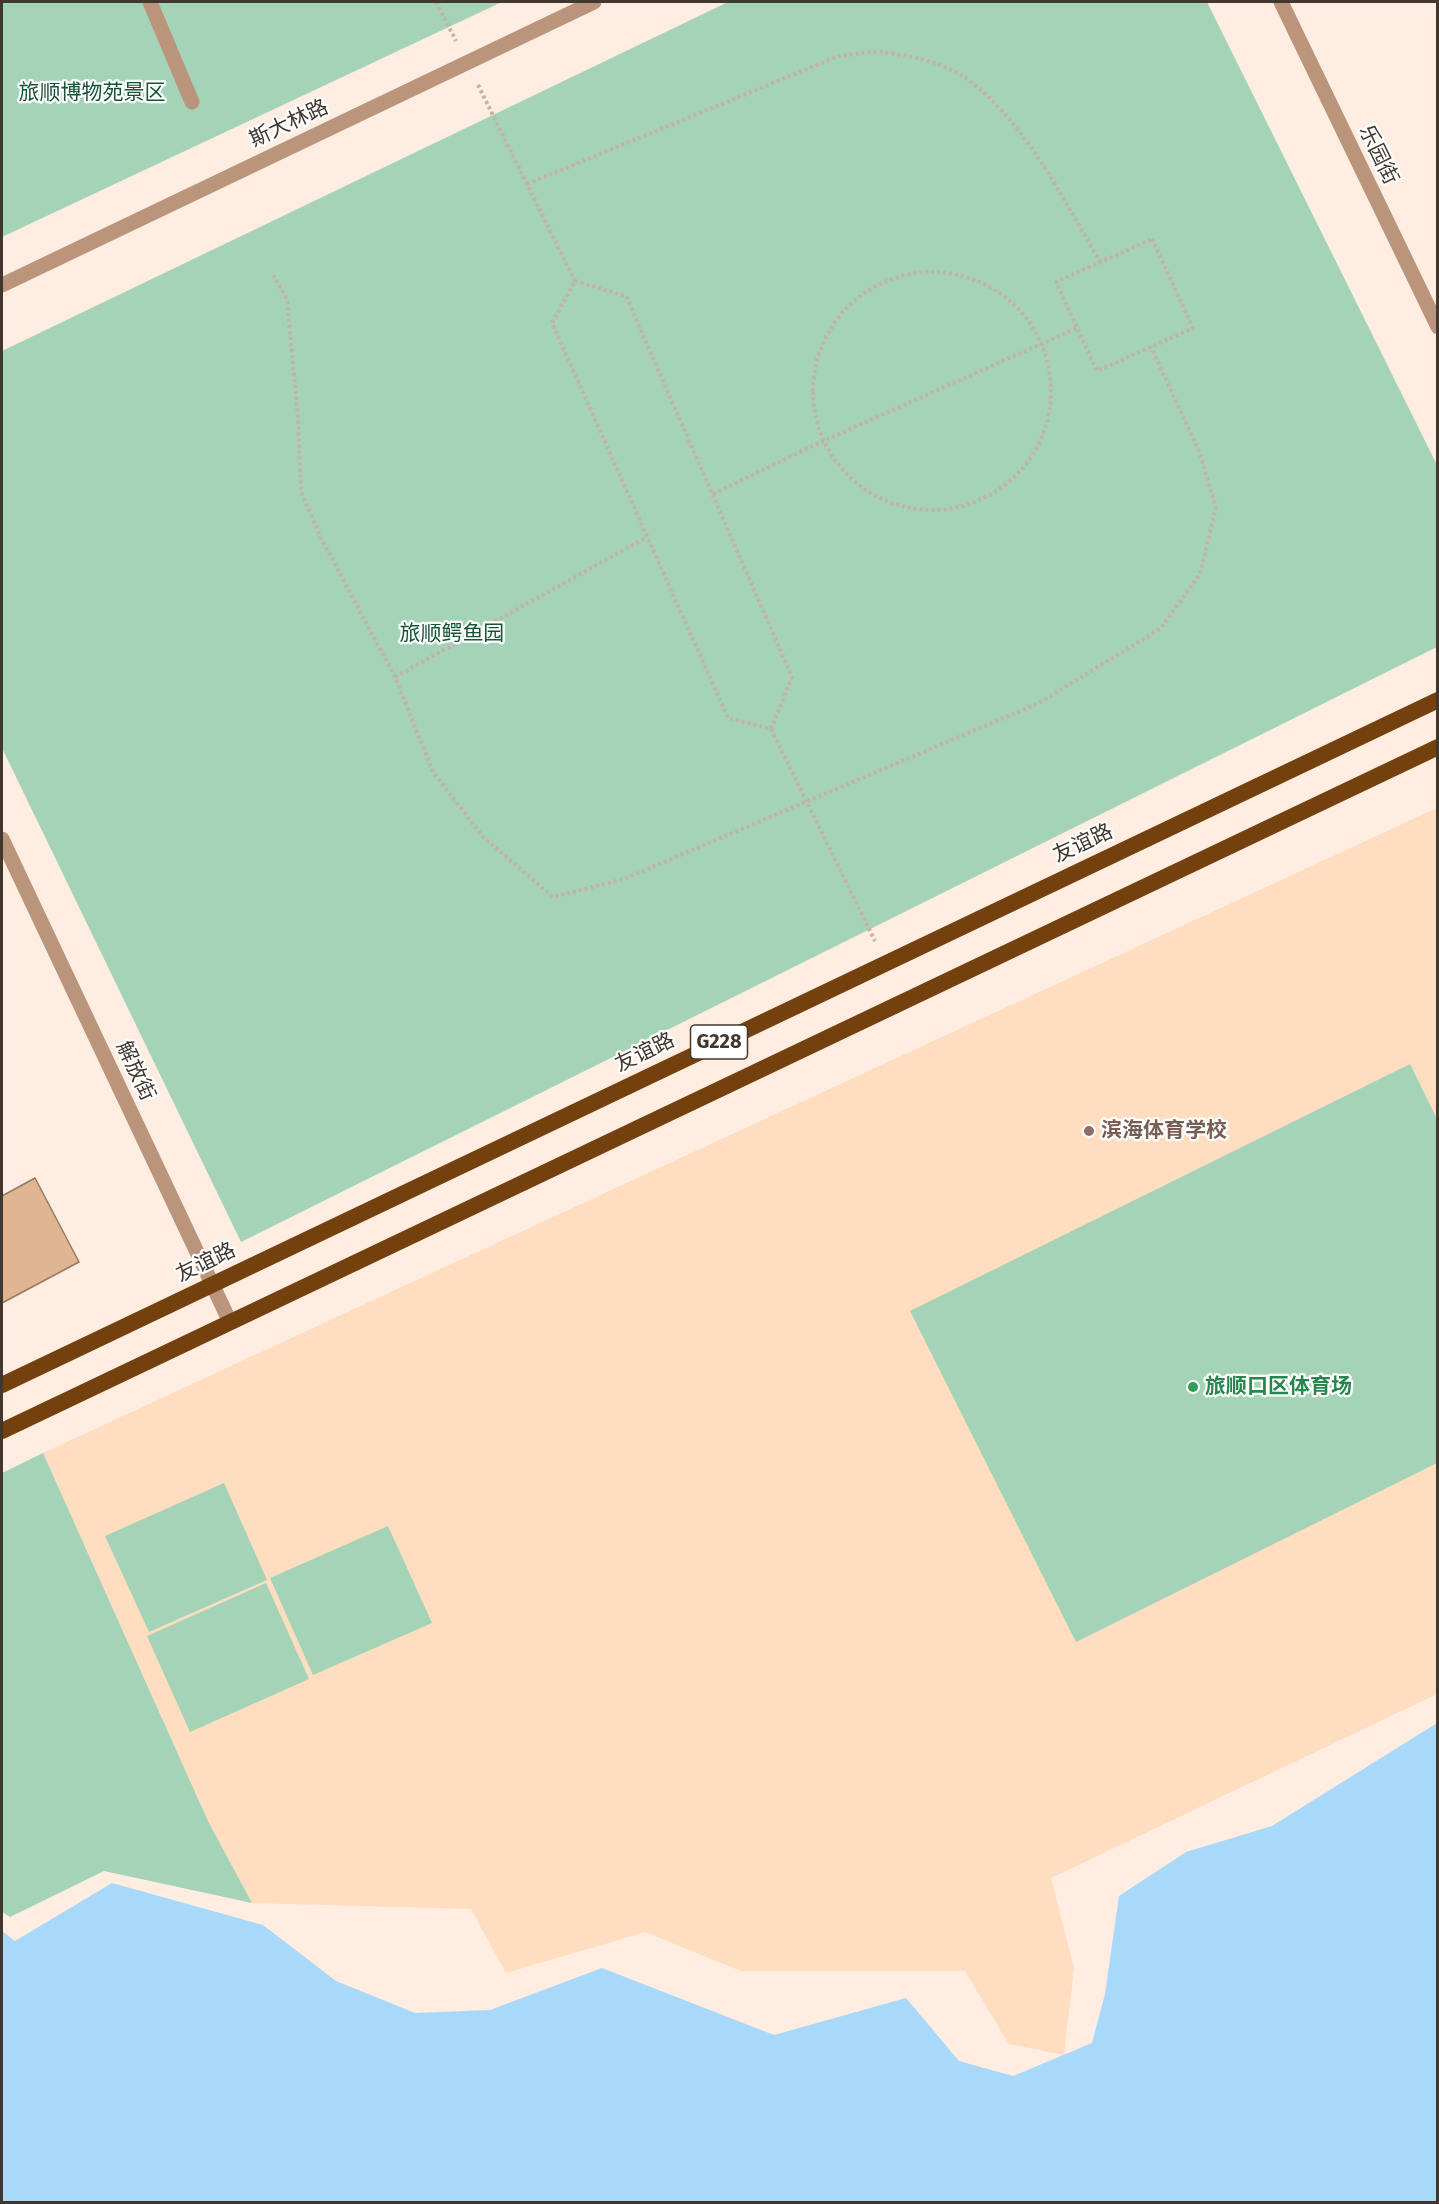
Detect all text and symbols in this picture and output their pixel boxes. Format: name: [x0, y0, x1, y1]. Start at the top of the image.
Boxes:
park label: 旅顺博物苑景区: [19, 80, 165, 106]
street label: 斯大林路: [246, 95, 332, 153]
street label: 乐园街: [1353, 121, 1403, 189]
park label: 旅顺鳄鱼园: [400, 621, 504, 647]
street label: 友谊路: [1049, 819, 1117, 869]
road number: G228: [690, 1025, 748, 1059]
street label: 友谊路: [611, 1028, 679, 1078]
street label: 解放街: [110, 1037, 160, 1105]
place label: 滨海体育学校: [1101, 1118, 1227, 1144]
marker: 滨海体育学校: [1082, 1124, 1096, 1138]
street label: 友谊路: [172, 1238, 240, 1288]
place label: 旅顺口区体育场: [1205, 1374, 1352, 1400]
marker: 旅顺口区体育场: [1186, 1380, 1200, 1394]

